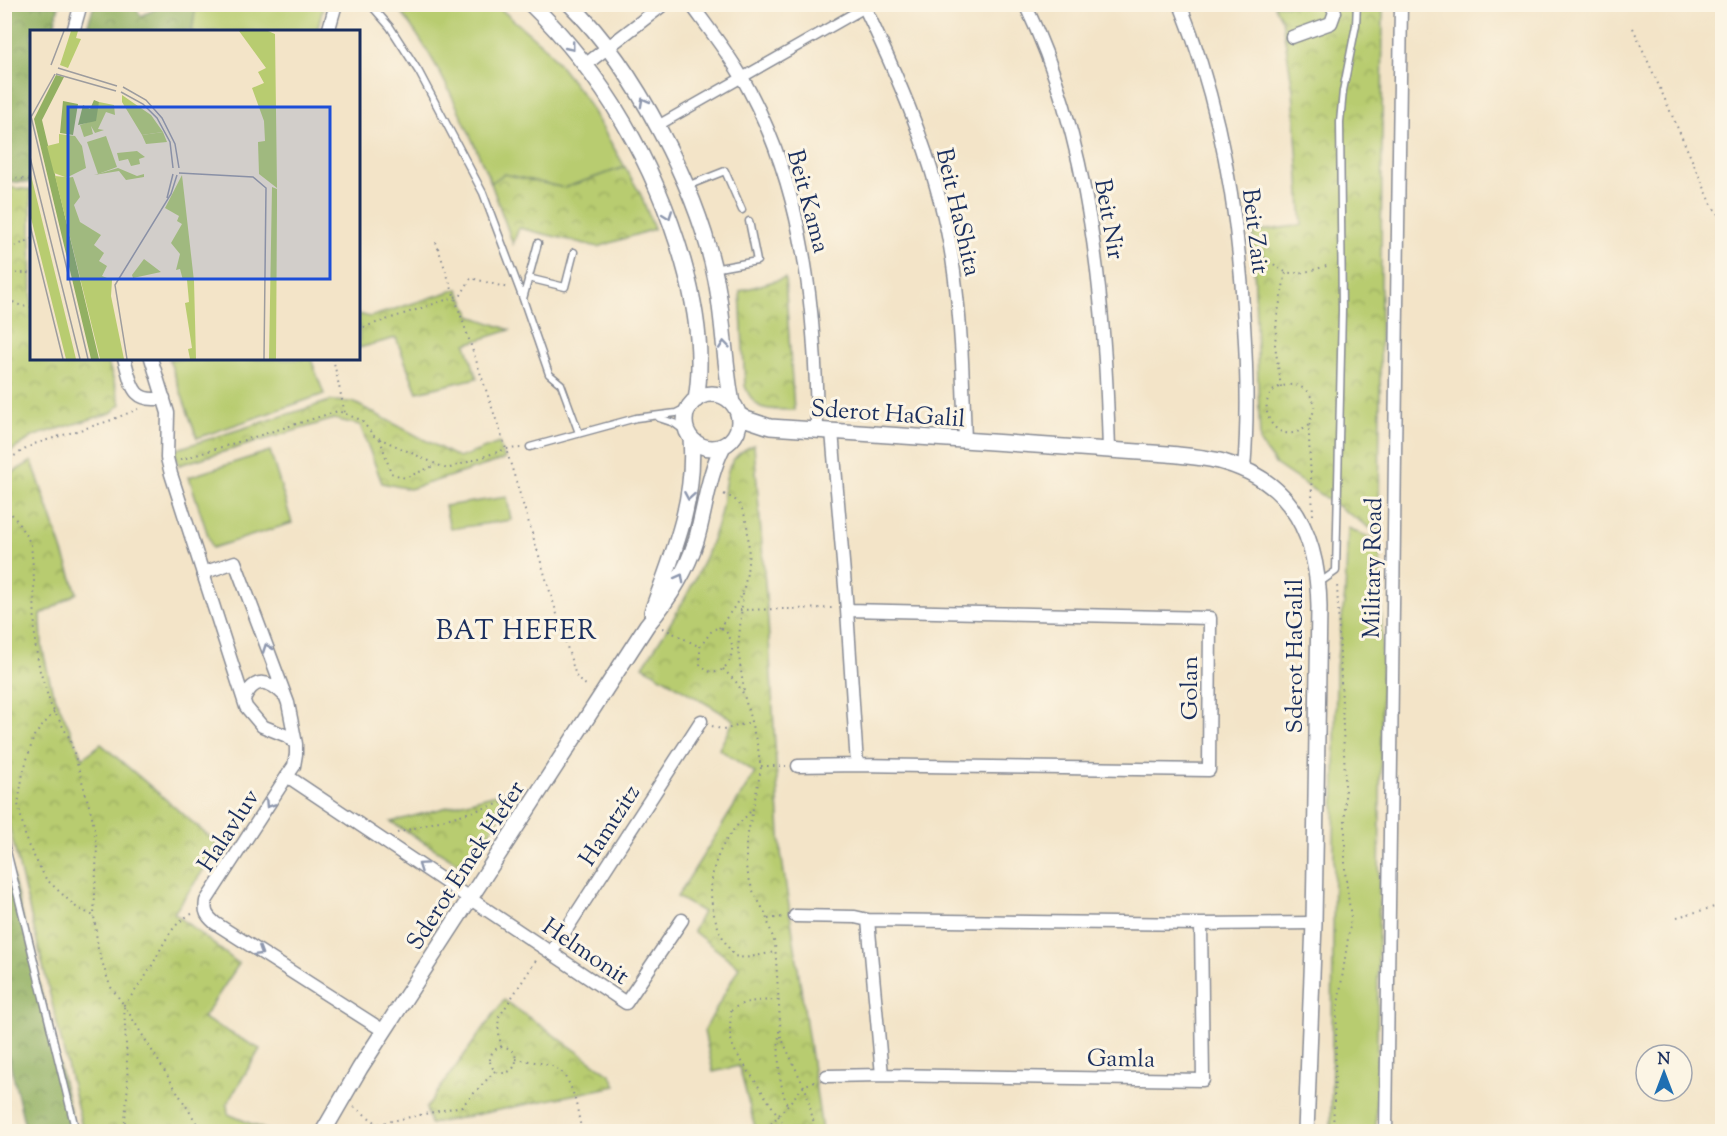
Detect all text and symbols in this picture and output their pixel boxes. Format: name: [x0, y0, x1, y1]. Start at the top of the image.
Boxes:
inset map: [30, 30, 360, 360]
one-way arrow: [564, 40, 575, 51]
one-way arrow: [640, 98, 651, 109]
street label: Beit HaShita: [926, 145, 988, 280]
street label: Beit Kama: [777, 146, 837, 257]
street label: Beit Nir: [1084, 176, 1132, 262]
street label: Beit Zait: [1232, 187, 1276, 276]
one-way arrow: [661, 209, 674, 220]
one-way arrow: [718, 340, 730, 350]
street label: Sderot HaGalil: [809, 393, 967, 437]
one-way arrow: [683, 491, 696, 501]
street label: Military Road: [1356, 497, 1392, 639]
one-way arrow: [673, 574, 684, 584]
street label: Sderot HaGalil: [1279, 578, 1313, 733]
district label: BAT HEFER: [436, 613, 598, 652]
one-way arrow: [262, 643, 275, 654]
street label: Golan: [1174, 656, 1208, 720]
street label: Sderot Emek Hefer: [399, 775, 534, 957]
street label: Hamtzitz: [572, 779, 650, 873]
street label: Halavluv: [190, 783, 269, 879]
one-way arrow: [265, 798, 277, 808]
one-way arrow: [418, 862, 429, 873]
street label: Helmonit: [535, 911, 635, 994]
one-way arrow: [253, 944, 264, 955]
street label: Gamla: [1087, 1042, 1155, 1078]
north arrow: [1634, 1043, 1694, 1103]
text: N: [1658, 1049, 1671, 1072]

